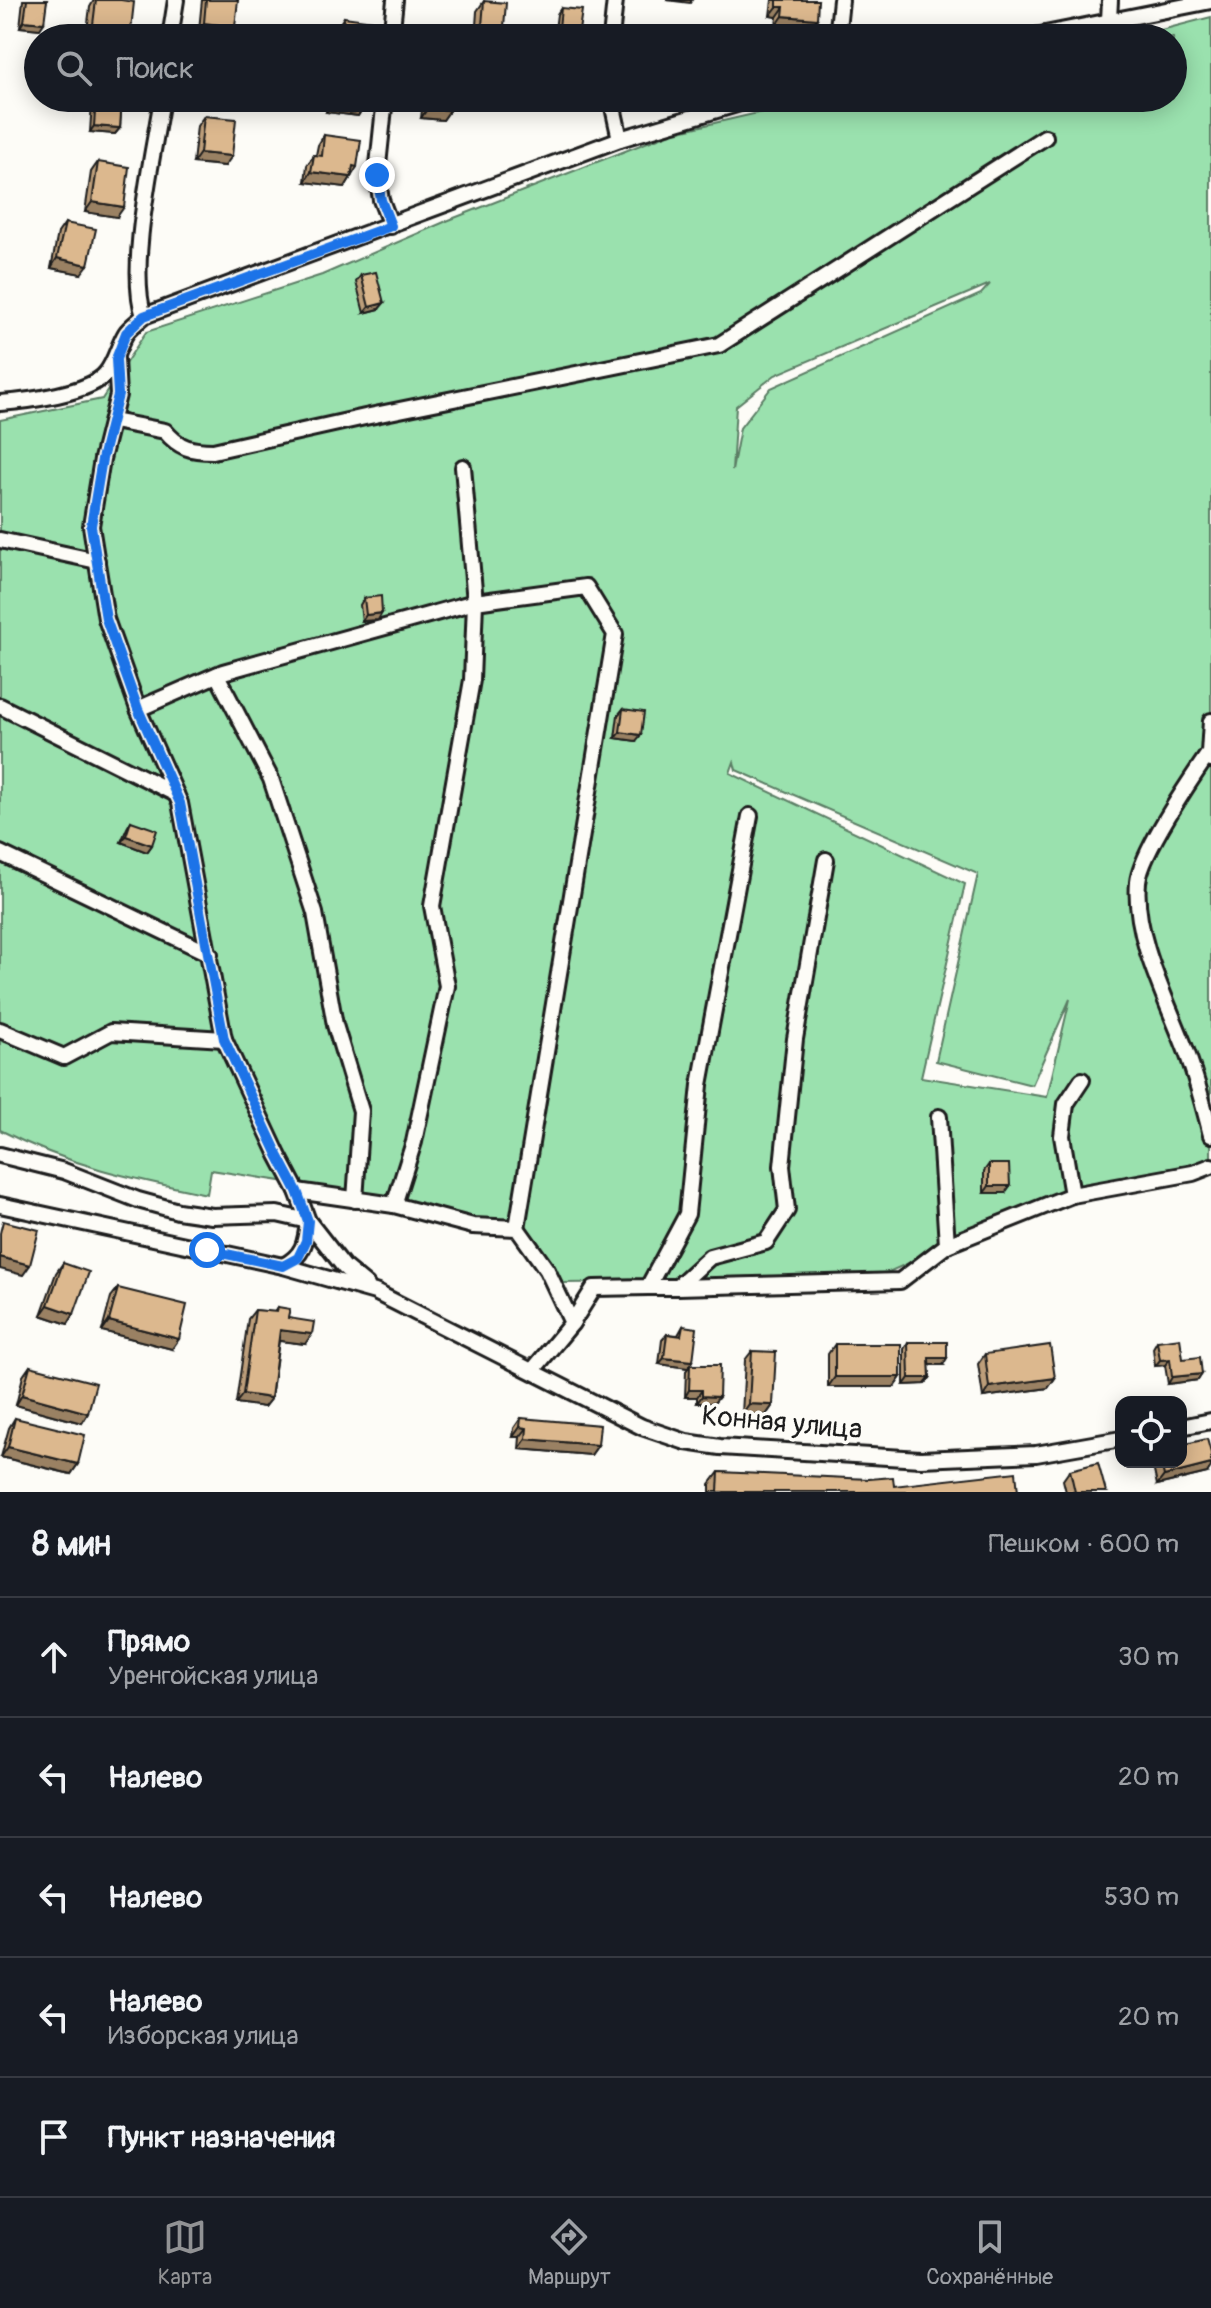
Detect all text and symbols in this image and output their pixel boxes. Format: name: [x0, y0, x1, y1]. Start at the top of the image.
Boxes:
search box: [24, 24, 1187, 112]
icon: search: [52, 46, 96, 90]
text: Поиск: [116, 50, 194, 87]
route end: [359, 157, 395, 193]
route start: [189, 1232, 225, 1268]
map controls: [1115, 1396, 1187, 1468]
button: locate: [1115, 1396, 1187, 1468]
street label: Конная улица: [700, 1399, 864, 1447]
text: 8 мин: [32, 1523, 111, 1566]
text: Пешком · 600 m: [989, 1528, 1179, 1560]
text: Прямо: [108, 1623, 190, 1660]
icon: ahead: [32, 1635, 76, 1679]
text: 30 m: [1118, 1641, 1179, 1673]
text: Уренгойская улица: [108, 1660, 318, 1692]
icon: left: [32, 1755, 76, 1799]
text: Налево: [108, 1759, 202, 1796]
text: 20 m: [1118, 1761, 1179, 1793]
icon: left: [32, 1875, 76, 1919]
text: Налево: [108, 1879, 202, 1916]
text: 530 m: [1104, 1881, 1179, 1913]
text: Налево: [108, 1983, 202, 2020]
icon: left: [32, 1995, 76, 2039]
text: 20 m: [1118, 2001, 1179, 2033]
text: Изборская улица: [108, 2020, 299, 2052]
icon: arrive: [32, 2115, 76, 2159]
text: Пункт назначения: [108, 2119, 335, 2156]
tab: Карта: [158, 2215, 212, 2291]
tab: Маршрут: [528, 2215, 611, 2291]
tab: Сохранённые: [926, 2215, 1053, 2291]

